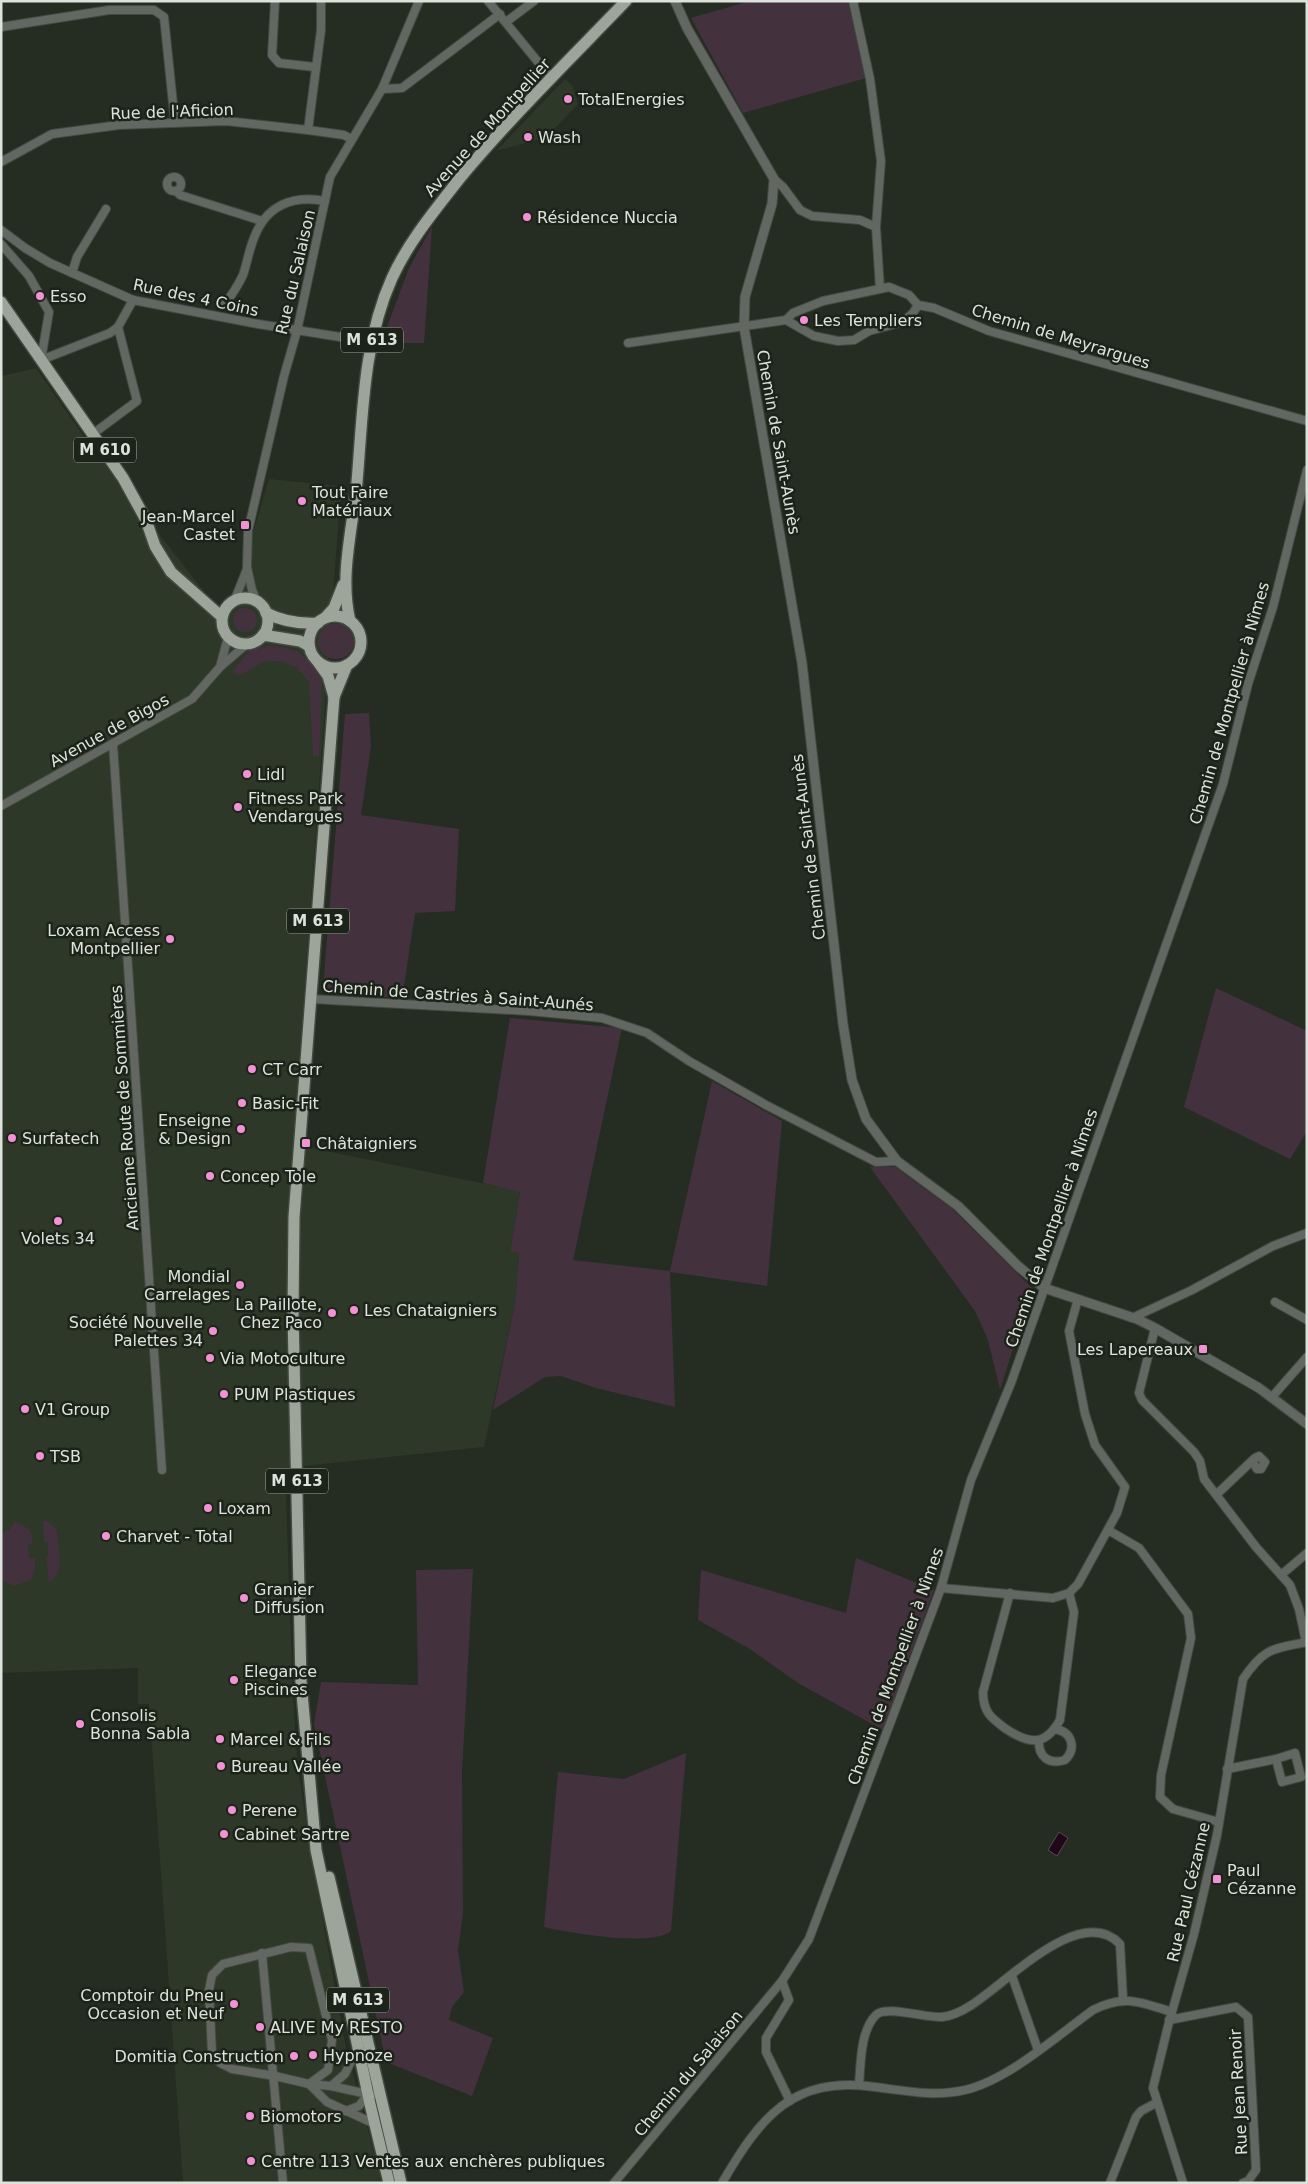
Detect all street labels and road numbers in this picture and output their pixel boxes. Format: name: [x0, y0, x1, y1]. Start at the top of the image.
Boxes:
street label: Avenue de Montpellier: [420, 54, 555, 200]
street label: Rue de l'Aficion: [110, 100, 234, 123]
street label: Rue du Salaison: [272, 208, 319, 337]
street label: Rue des 4 Coins: [131, 275, 260, 320]
street label: Chemin de Meyrargues: [969, 300, 1152, 373]
road number: M 613: [341, 328, 403, 352]
street label: Chemin de Saint-Aunès: [753, 348, 804, 536]
road number: M 610: [74, 438, 136, 462]
street label: Chemin de Montpellier à Nîmes: [1186, 580, 1273, 827]
street label: Avenue de Bigos: [46, 690, 172, 771]
street label: Chemin de Saint-Aunès: [788, 753, 829, 941]
road number: M 613: [287, 908, 349, 934]
street label: Chemin de Castries à Saint-Aunés: [322, 977, 594, 1014]
street label: Ancienne Route de Sommières: [106, 985, 143, 1231]
street label: Chemin de Montpellier à Nîmes: [1002, 1106, 1101, 1350]
road number: M 613: [266, 1468, 328, 1494]
street label: Chemin de Montpellier à Nîmes: [844, 1545, 947, 1788]
street label: Rue Paul Cézanne: [1163, 1820, 1214, 1964]
road number: M 613: [327, 1988, 389, 2012]
street label: Chemin du Salaison: [630, 2006, 747, 2140]
street label: Rue Jean Renoir: [1226, 2028, 1251, 2156]

